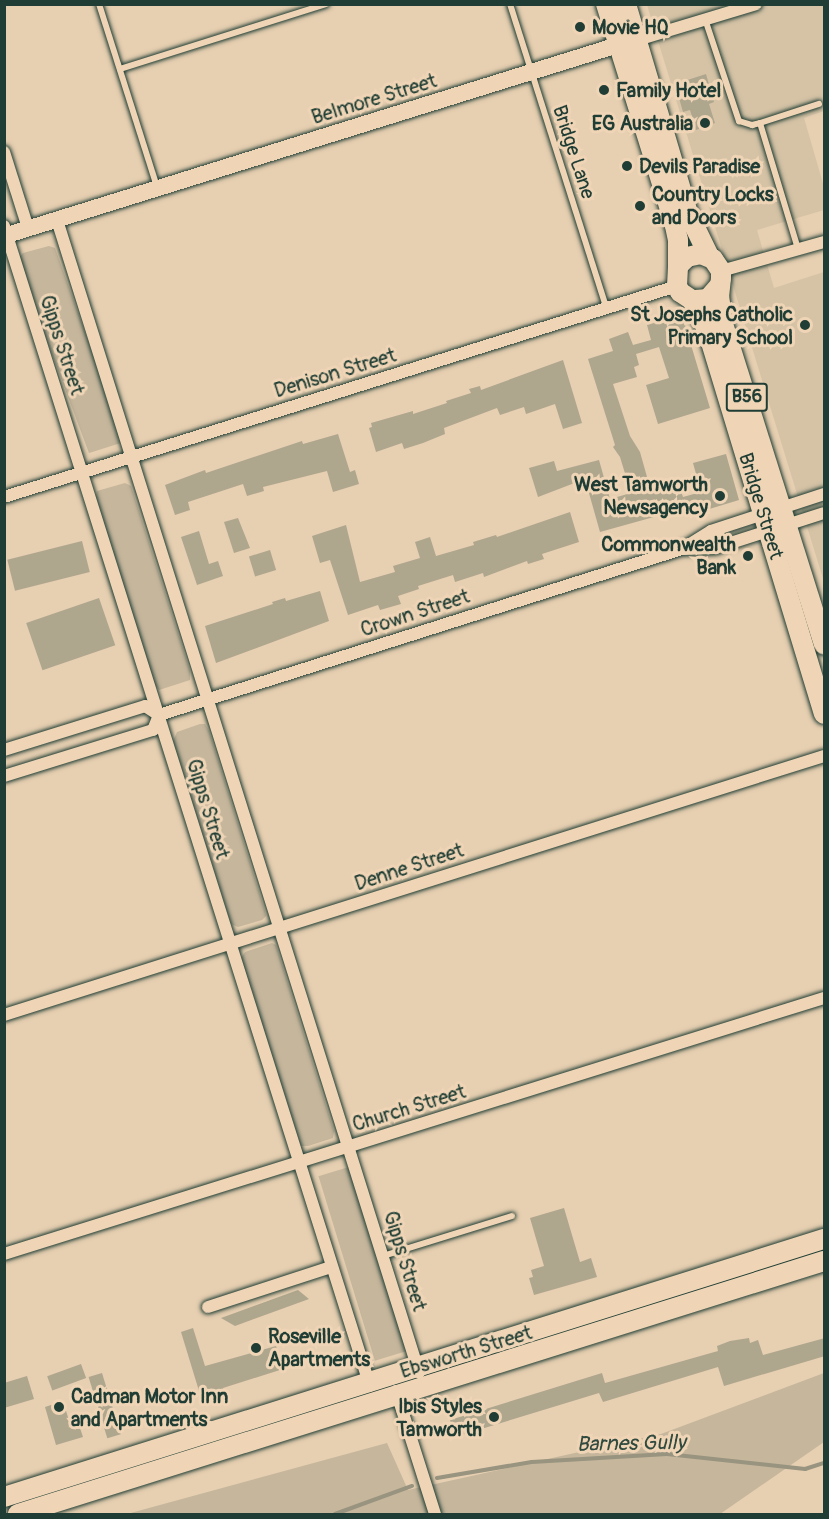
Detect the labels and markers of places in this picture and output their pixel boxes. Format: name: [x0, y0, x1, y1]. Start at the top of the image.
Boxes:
place label: Movie HQ: [592, 15, 669, 39]
marker: Movie HQ: [573, 20, 587, 34]
place label: Family Hotel: [616, 78, 721, 102]
marker: Family Hotel: [597, 83, 611, 97]
place label: EG Australia: [592, 111, 693, 135]
marker: EG Australia: [698, 116, 712, 130]
place label: Devils Paradise: [639, 154, 760, 178]
marker: Devils Paradise: [620, 159, 634, 173]
place label: Country Locks and Doors: [652, 183, 774, 230]
marker: Country Locks and Doors: [633, 199, 647, 213]
place label: St Josephs Catholic Primary School: [630, 302, 793, 349]
marker: St Josephs Catholic Primary School: [798, 318, 812, 332]
place label: West Tamworth Newsagency: [574, 472, 708, 519]
marker: West Tamworth Newsagency: [713, 489, 727, 503]
place label: Commonwealth Bank: [601, 532, 736, 579]
marker: Commonwealth Bank: [741, 549, 755, 563]
place label: Roseville Apartments: [268, 1324, 370, 1371]
marker: Roseville Apartments: [249, 1341, 263, 1355]
place label: Cadman Motor Inn and Apartments: [71, 1384, 228, 1431]
place label: Ibis Styles Tamworth: [396, 1394, 482, 1441]
marker: Cadman Motor Inn and Apartments: [52, 1400, 66, 1414]
marker: Ibis Styles Tamworth: [487, 1410, 501, 1424]

